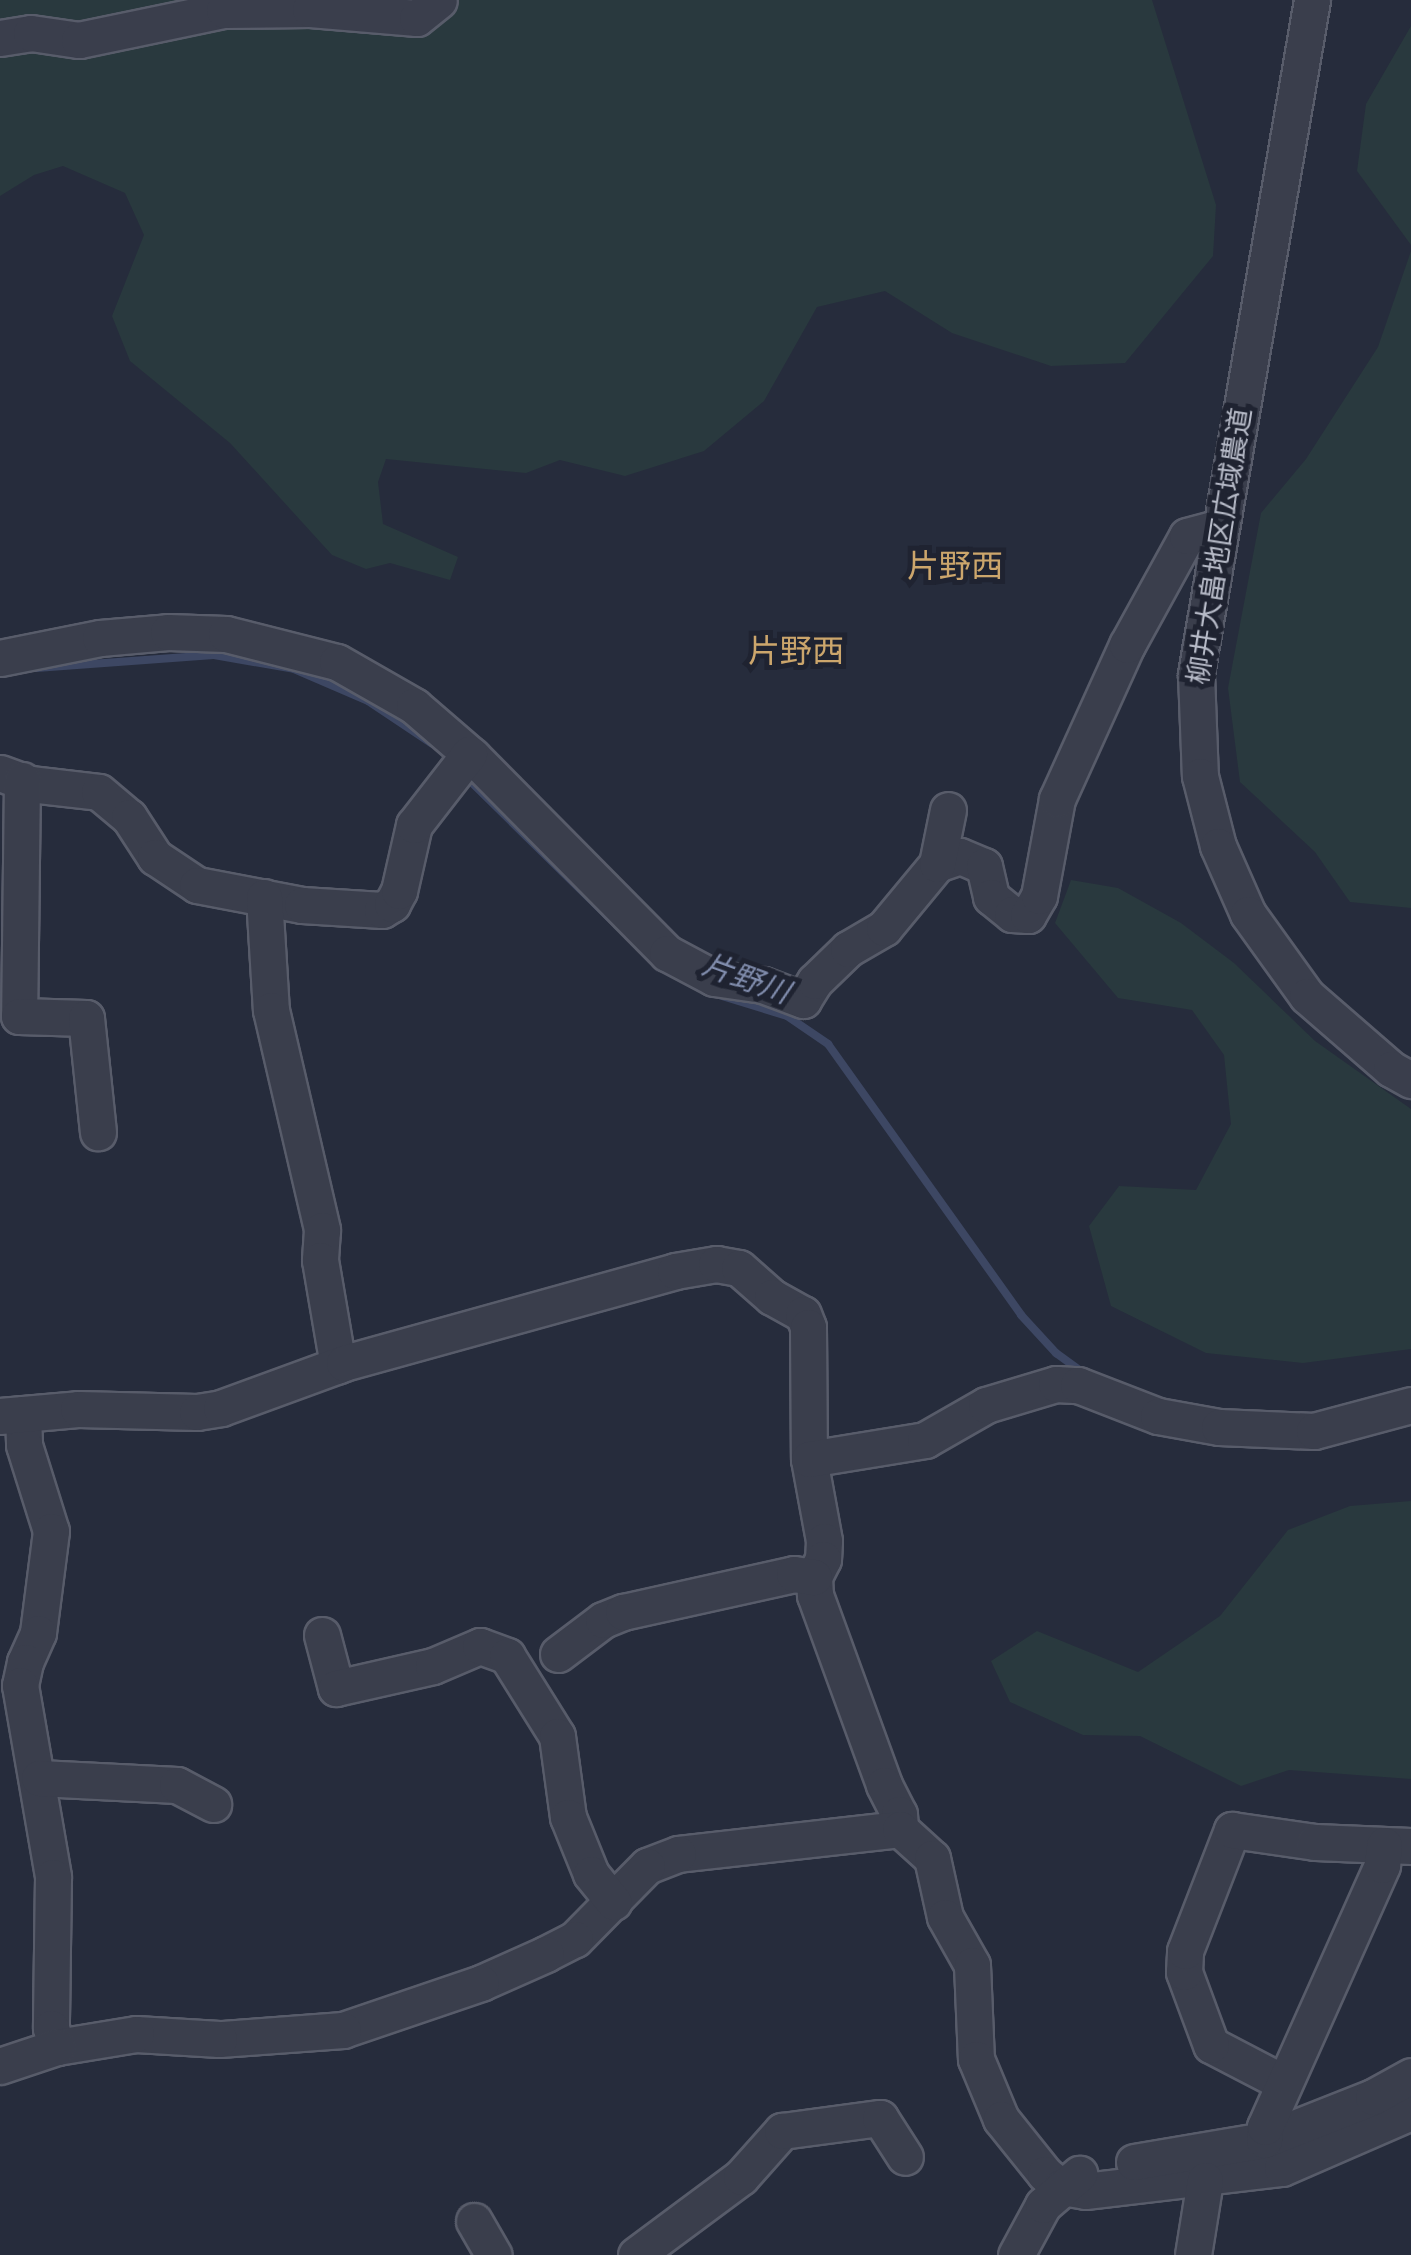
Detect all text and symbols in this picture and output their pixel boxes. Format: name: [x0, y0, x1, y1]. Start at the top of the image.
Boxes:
street label: 柳井大畠地区広域農道: [1182, 405, 1258, 687]
district label: 片野西: [907, 547, 1003, 585]
district label: 片野西: [748, 632, 844, 670]
water label: 片野川: [698, 947, 794, 1011]

